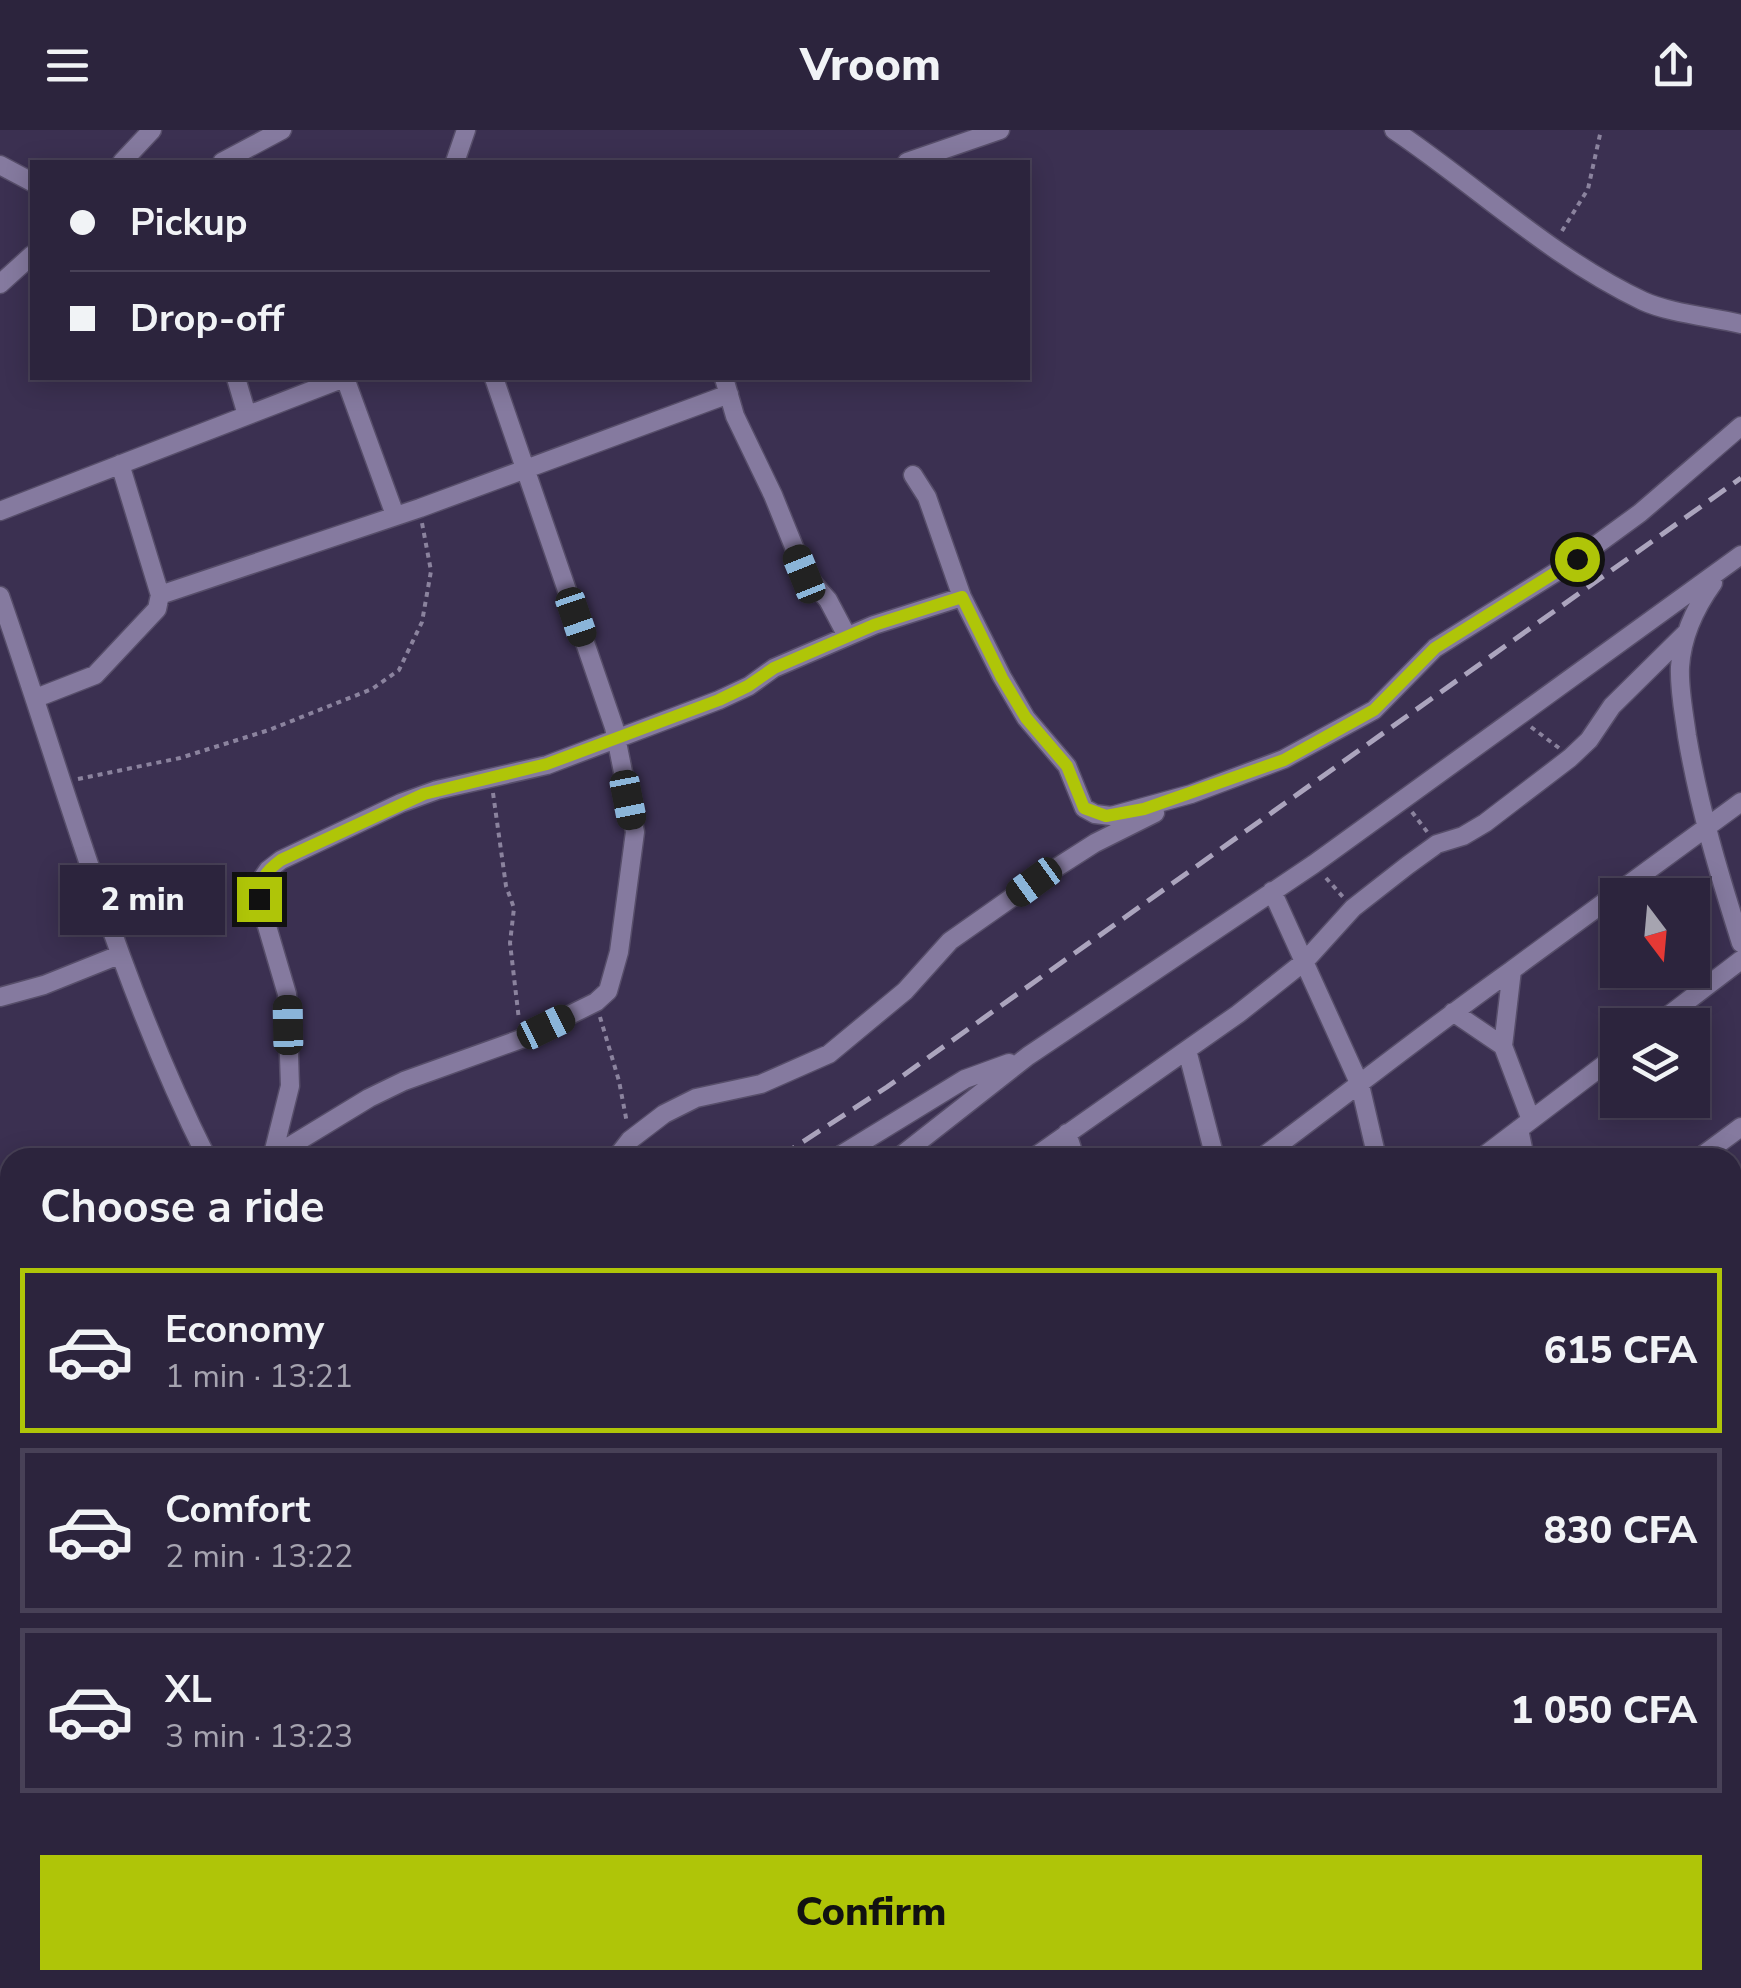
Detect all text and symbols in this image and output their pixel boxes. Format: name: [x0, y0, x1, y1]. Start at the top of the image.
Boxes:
text: Vroom: [800, 35, 941, 96]
icon: menu: [40, 38, 95, 93]
icon: share: [1646, 38, 1701, 93]
text: Pickup: [130, 197, 248, 248]
text: Drop-off: [130, 293, 284, 344]
route start: [1555, 537, 1600, 582]
car: [779, 541, 829, 607]
car: [552, 584, 600, 650]
car: [608, 768, 648, 832]
car: [1001, 852, 1067, 912]
callout: 2 min: [59, 864, 224, 934]
route end: [237, 877, 282, 922]
text: 2 min: [100, 878, 185, 921]
north arrow: [1600, 878, 1710, 988]
map controls: [1600, 878, 1710, 1118]
car: [272, 995, 304, 1055]
car: [512, 1000, 580, 1054]
button: layers: [1600, 1008, 1710, 1118]
text: Choose a ride: [40, 1177, 325, 1238]
text: Economy: [165, 1304, 324, 1355]
icon: car: [45, 1306, 135, 1396]
text: 615 CFA: [1544, 1325, 1697, 1376]
text: 1 min · 13:21: [165, 1355, 353, 1398]
text: Comfort: [165, 1484, 310, 1535]
icon: car: [45, 1486, 135, 1576]
text: 830 CFA: [1544, 1505, 1697, 1556]
text: 2 min · 13:22: [165, 1535, 353, 1578]
text: XL: [165, 1664, 212, 1715]
icon: car: [45, 1666, 135, 1756]
text: 1 050 CFA: [1510, 1685, 1697, 1736]
text: 3 min · 13:23: [165, 1715, 353, 1758]
button: Confirm: [40, 1855, 1702, 1970]

